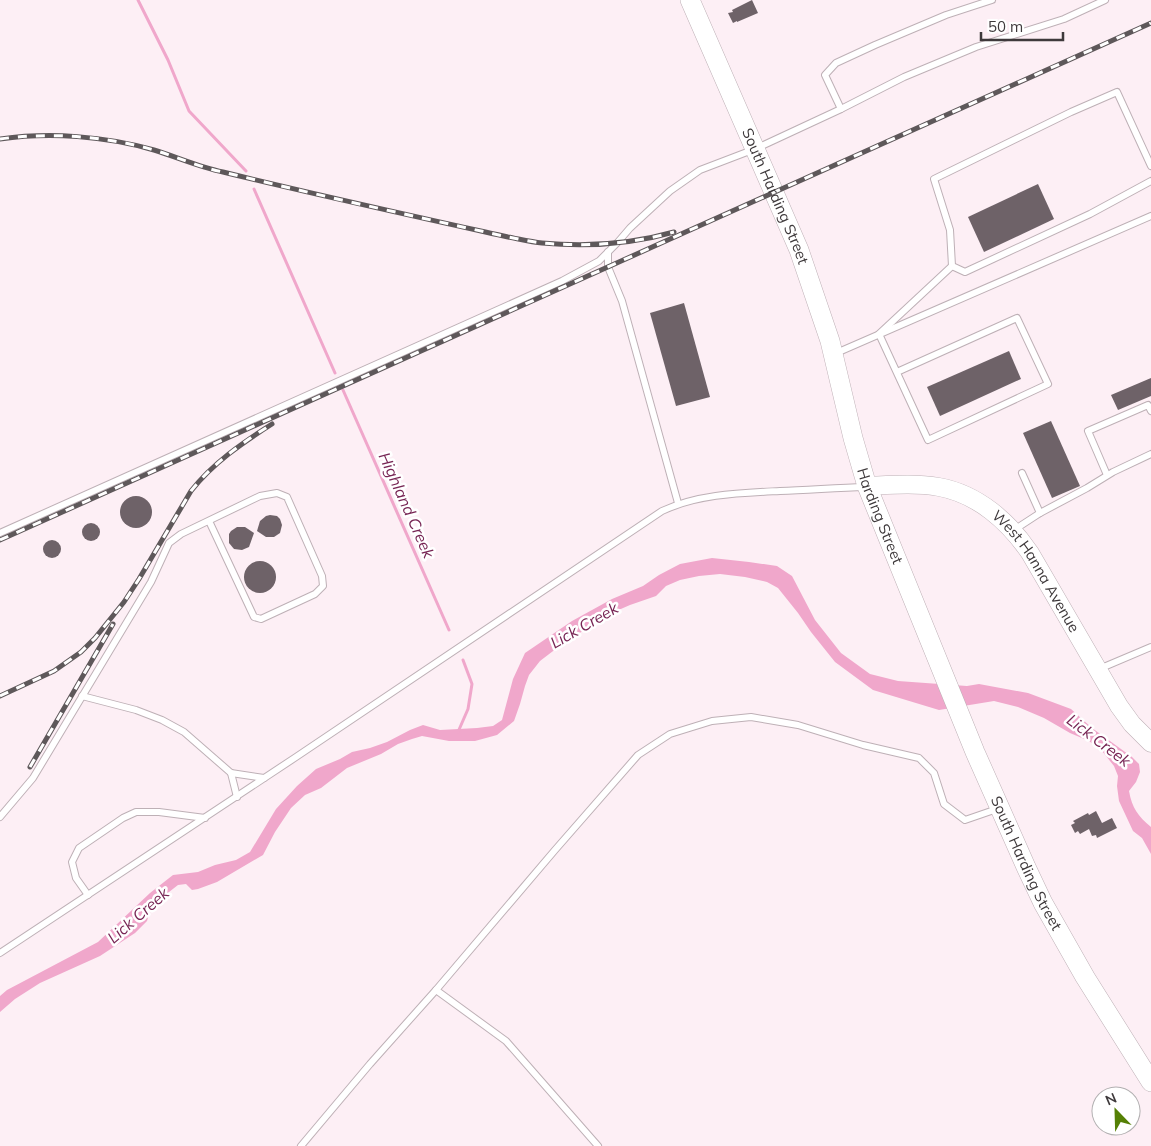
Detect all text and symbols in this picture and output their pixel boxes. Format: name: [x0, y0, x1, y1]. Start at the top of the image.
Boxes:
scale bar: [981, 10, 1064, 42]
text: 50 m: [988, 17, 1023, 36]
street label: South Harding Street: [738, 125, 813, 267]
water label: Highland Creek: [375, 449, 440, 562]
street label: Harding Street: [853, 465, 908, 567]
street label: West Hanna Avenue: [988, 506, 1084, 636]
water label: Lick Creek: [546, 597, 622, 652]
water label: Lick Creek: [1063, 709, 1136, 771]
street label: South Harding Street: [987, 793, 1066, 933]
water label: Lick Creek: [103, 882, 173, 947]
north arrow: [1091, 1086, 1141, 1136]
text: N: [1103, 1089, 1119, 1109]

